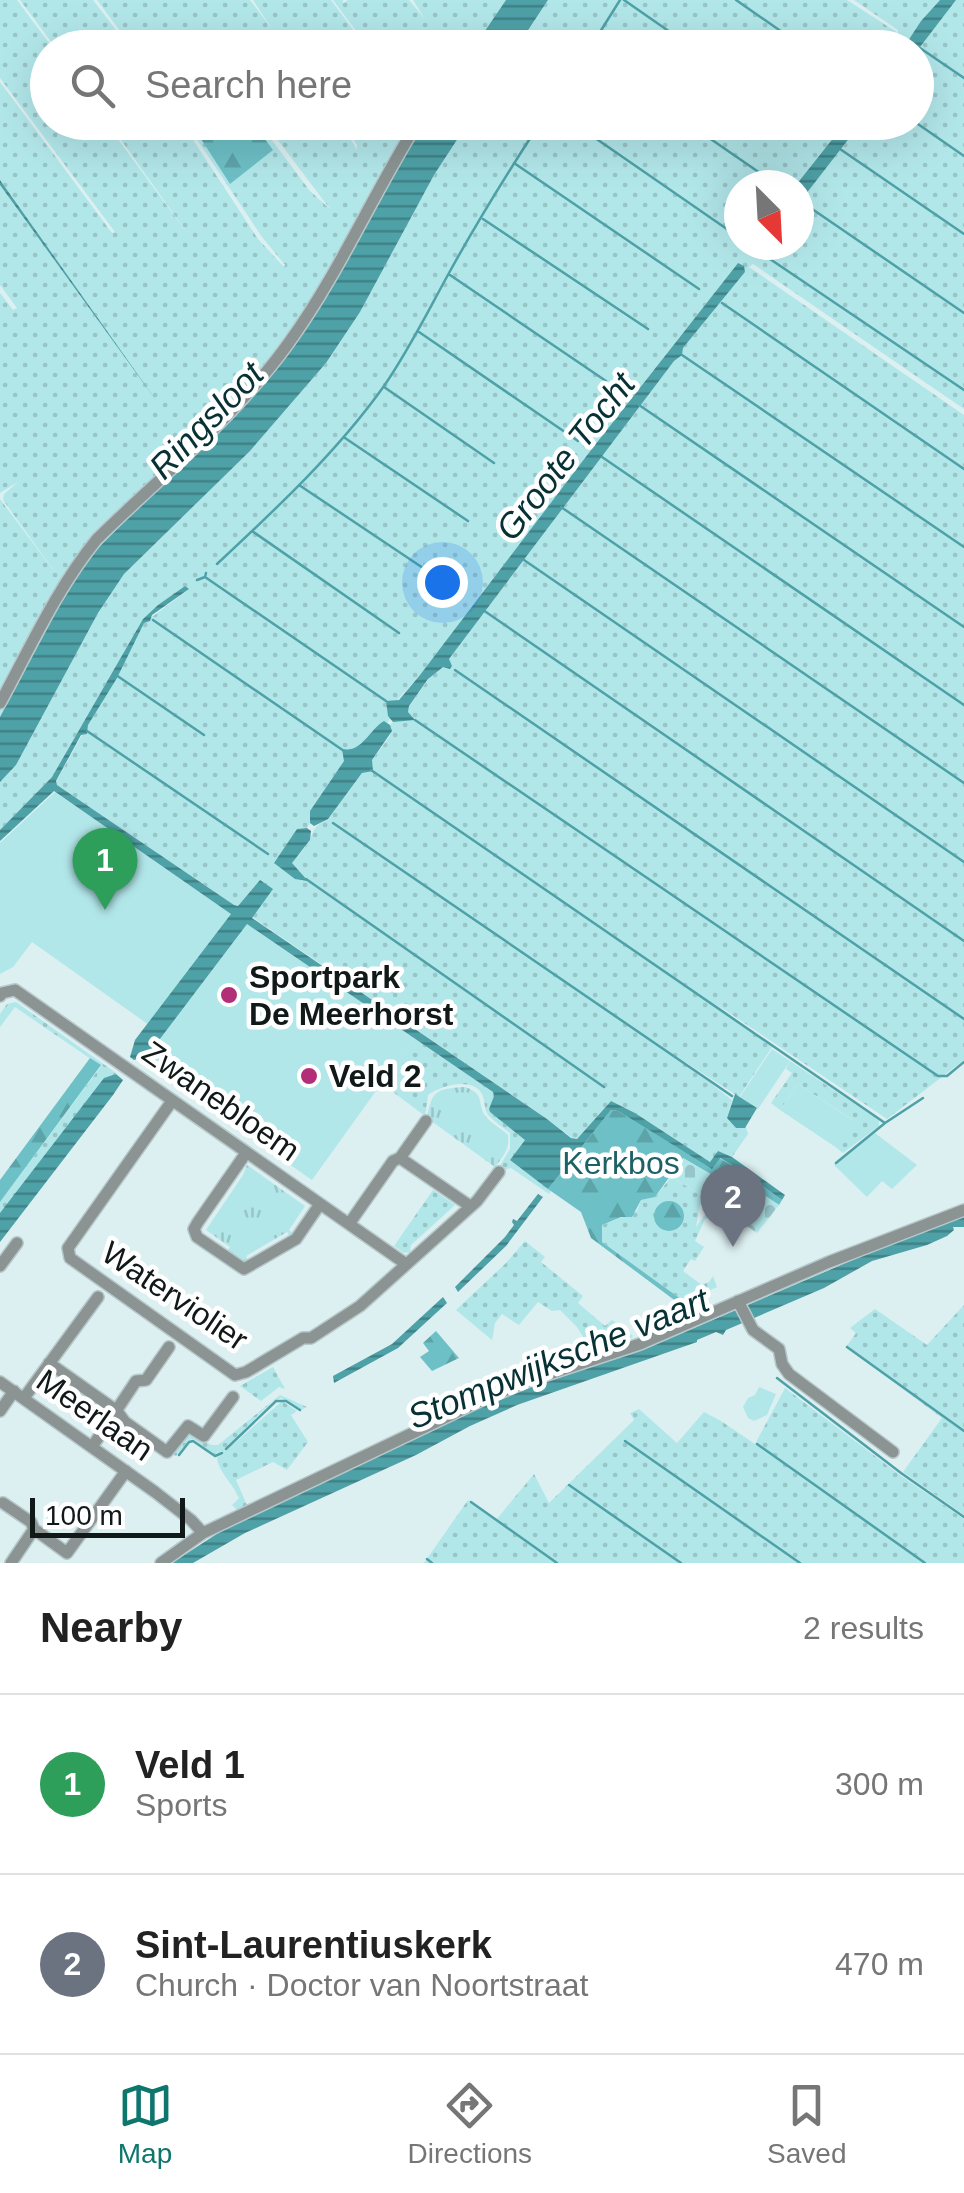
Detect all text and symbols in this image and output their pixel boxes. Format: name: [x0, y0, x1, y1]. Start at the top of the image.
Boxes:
search box: [30, 30, 934, 140]
icon: search: [65, 58, 120, 113]
text: Search here: [145, 64, 352, 106]
north arrow: [724, 170, 814, 260]
water label: Ringsloot: [141, 353, 272, 486]
water label: Groote Tocht: [488, 364, 643, 547]
your location: [417, 557, 468, 608]
pin: 1: [72, 828, 138, 910]
place label: Sportpark De Meerhorst: [249, 959, 454, 1032]
marker: Sportpark De Meerhorst: [218, 984, 240, 1006]
street label: Zwanebloem: [136, 1034, 306, 1168]
place label: Veld 2: [329, 1058, 422, 1094]
marker: Veld 2: [298, 1065, 320, 1087]
park label: Kerkbos: [562, 1145, 680, 1181]
pin: 2: [700, 1164, 766, 1247]
street label: Waterviolier: [95, 1234, 255, 1358]
water label: Stompwijksche vaart: [402, 1279, 715, 1436]
street label: Meerlaan: [30, 1362, 160, 1468]
scale bar: [30, 1493, 185, 1538]
text: 100 m: [45, 1500, 123, 1531]
text: Nearby: [40, 1604, 182, 1651]
text: 2 results: [803, 1610, 924, 1646]
text: Veld 1: [135, 1744, 245, 1786]
text: 1: [64, 1766, 81, 1802]
text: 300 m: [835, 1766, 924, 1802]
text: Sports: [135, 1787, 227, 1823]
text: Sint-Laurentiuskerk: [135, 1924, 492, 1966]
text: 2: [64, 1946, 81, 1982]
text: 470 m: [835, 1946, 924, 1982]
text: Church · Doctor van Noortstraat: [135, 1967, 589, 2003]
tab: Map: [118, 2078, 173, 2170]
tab: Directions: [408, 2078, 532, 2170]
tab: Saved: [767, 2078, 846, 2170]

